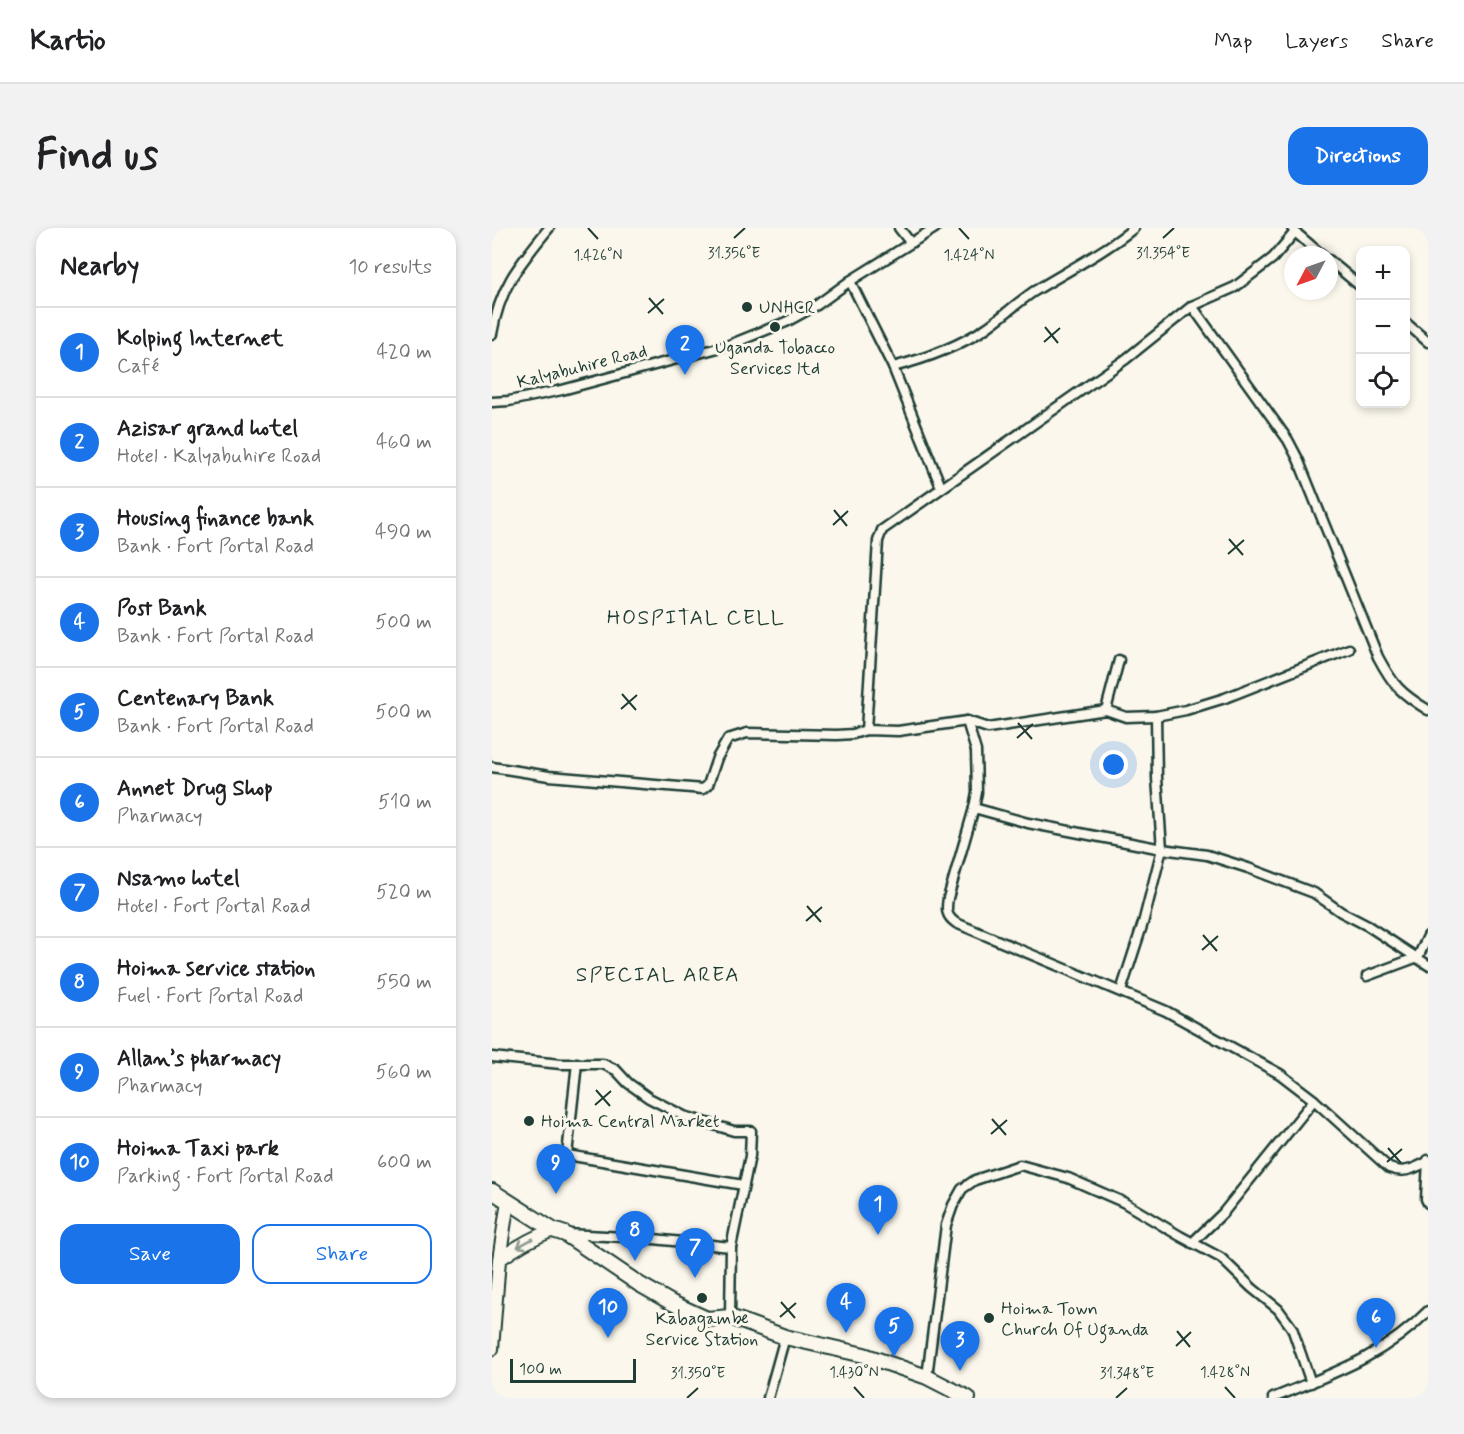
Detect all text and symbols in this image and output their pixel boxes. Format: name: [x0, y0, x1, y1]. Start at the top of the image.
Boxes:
text: Kartio: [30, 23, 106, 60]
text: Map: [1214, 27, 1252, 55]
text: Layers: [1285, 27, 1348, 55]
text: Share: [1381, 27, 1434, 55]
button: Directions: [1288, 127, 1428, 185]
text: Find us: [36, 129, 158, 184]
text: 31.356°E: [708, 244, 760, 264]
text: 31.354°E: [1136, 244, 1190, 264]
text: 1.426°N: [573, 246, 623, 266]
text: 1.424°N: [944, 246, 994, 266]
north arrow: [1284, 246, 1338, 300]
map controls: [1356, 246, 1410, 408]
button: +: [1356, 246, 1410, 300]
text: Nearby: [60, 250, 139, 284]
text: 10 results: [348, 254, 432, 281]
place label: UNHCR: [759, 296, 815, 320]
marker: UNHCR: [740, 300, 754, 314]
button: −: [1356, 300, 1410, 354]
marker: Uganda Tobacco Services ltd: [768, 320, 782, 334]
text: Kolping Internet: [117, 325, 284, 353]
pin: 2: [666, 326, 704, 375]
place label: Uganda Tobacco Services ltd: [715, 336, 835, 381]
text: 1: [75, 339, 84, 366]
text: 420 m: [376, 339, 432, 366]
street label: Kalyabuhire Road: [515, 339, 650, 395]
text: Café: [117, 353, 159, 380]
button: locate: [1356, 354, 1410, 408]
text: Azisar grand hotel: [117, 415, 298, 443]
text: 2: [75, 429, 84, 456]
text: 460 m: [376, 429, 432, 456]
text: Hotel · Kalyabuhire Road: [117, 443, 321, 470]
text: Housing finance bank: [117, 505, 314, 533]
text: 3: [75, 519, 84, 546]
text: 490 m: [375, 519, 432, 546]
text: Bank · Fort Portal Road: [117, 533, 314, 560]
text: Post Bank: [117, 595, 207, 623]
district label: HOSPITAL CELL: [607, 604, 785, 632]
text: 4: [74, 609, 85, 636]
text: 500 m: [375, 609, 432, 636]
text: Bank · Fort Portal Road: [117, 623, 314, 650]
text: Centenary Bank: [117, 685, 274, 713]
text: 5: [74, 699, 86, 726]
text: 500 m: [375, 699, 432, 726]
text: Bank · Fort Portal Road: [117, 713, 314, 740]
your location: [1099, 750, 1128, 779]
text: Annet Drug Shop: [117, 775, 273, 803]
text: 6: [74, 789, 85, 816]
text: 510 m: [378, 789, 432, 816]
text: Pharmacy: [117, 803, 203, 830]
text: Nsamo hotel: [117, 865, 240, 893]
text: 7: [73, 879, 86, 906]
text: 520 m: [376, 879, 432, 906]
text: Hotel · Fort Portal Road: [117, 893, 311, 920]
text: Hoima service station: [117, 955, 315, 983]
district label: SPECIAL AREA: [576, 961, 740, 989]
text: 8: [74, 969, 85, 996]
text: 550 m: [376, 969, 432, 996]
text: Fuel · Fort Portal Road: [117, 983, 303, 1010]
text: Allan’s pharmacy: [117, 1045, 281, 1073]
text: 9: [75, 1059, 84, 1086]
text: 560 m: [376, 1059, 432, 1086]
text: Pharmacy: [117, 1073, 203, 1100]
place label: Hoima Central Market: [541, 1110, 720, 1134]
marker: Hoima Central Market: [522, 1114, 536, 1128]
text: Hoima Taxi park: [117, 1135, 279, 1163]
pin: 9: [536, 1144, 576, 1194]
text: 10: [69, 1149, 90, 1176]
text: 600 m: [377, 1149, 432, 1176]
text: Parking · Fort Portal Road: [117, 1163, 334, 1190]
pin: 1: [858, 1186, 898, 1235]
pin: 8: [616, 1212, 654, 1261]
button: Save: [60, 1224, 240, 1284]
button: Share: [252, 1224, 432, 1284]
pin: 7: [676, 1228, 714, 1278]
one-way arrow: [517, 1237, 534, 1249]
pin: 4: [826, 1284, 866, 1333]
pin: 10: [588, 1288, 628, 1338]
marker: Kabagambe Service Station: [695, 1291, 709, 1305]
place label: Hoima Town Church Of Uganda: [1001, 1297, 1149, 1344]
pin: 6: [1356, 1298, 1396, 1348]
place label: Kabagambe Service Station: [646, 1307, 758, 1352]
pin: 5: [874, 1308, 914, 1357]
marker: Hoima Town Church Of Uganda: [982, 1311, 996, 1325]
pin: 3: [940, 1322, 980, 1371]
scale bar: [510, 1356, 636, 1384]
text: 100 m: [519, 1359, 562, 1380]
text: 1.430°N: [829, 1363, 879, 1383]
text: 1.428°N: [1200, 1363, 1250, 1383]
text: 31.350°E: [671, 1364, 725, 1384]
text: 31.348°E: [1100, 1364, 1155, 1384]

